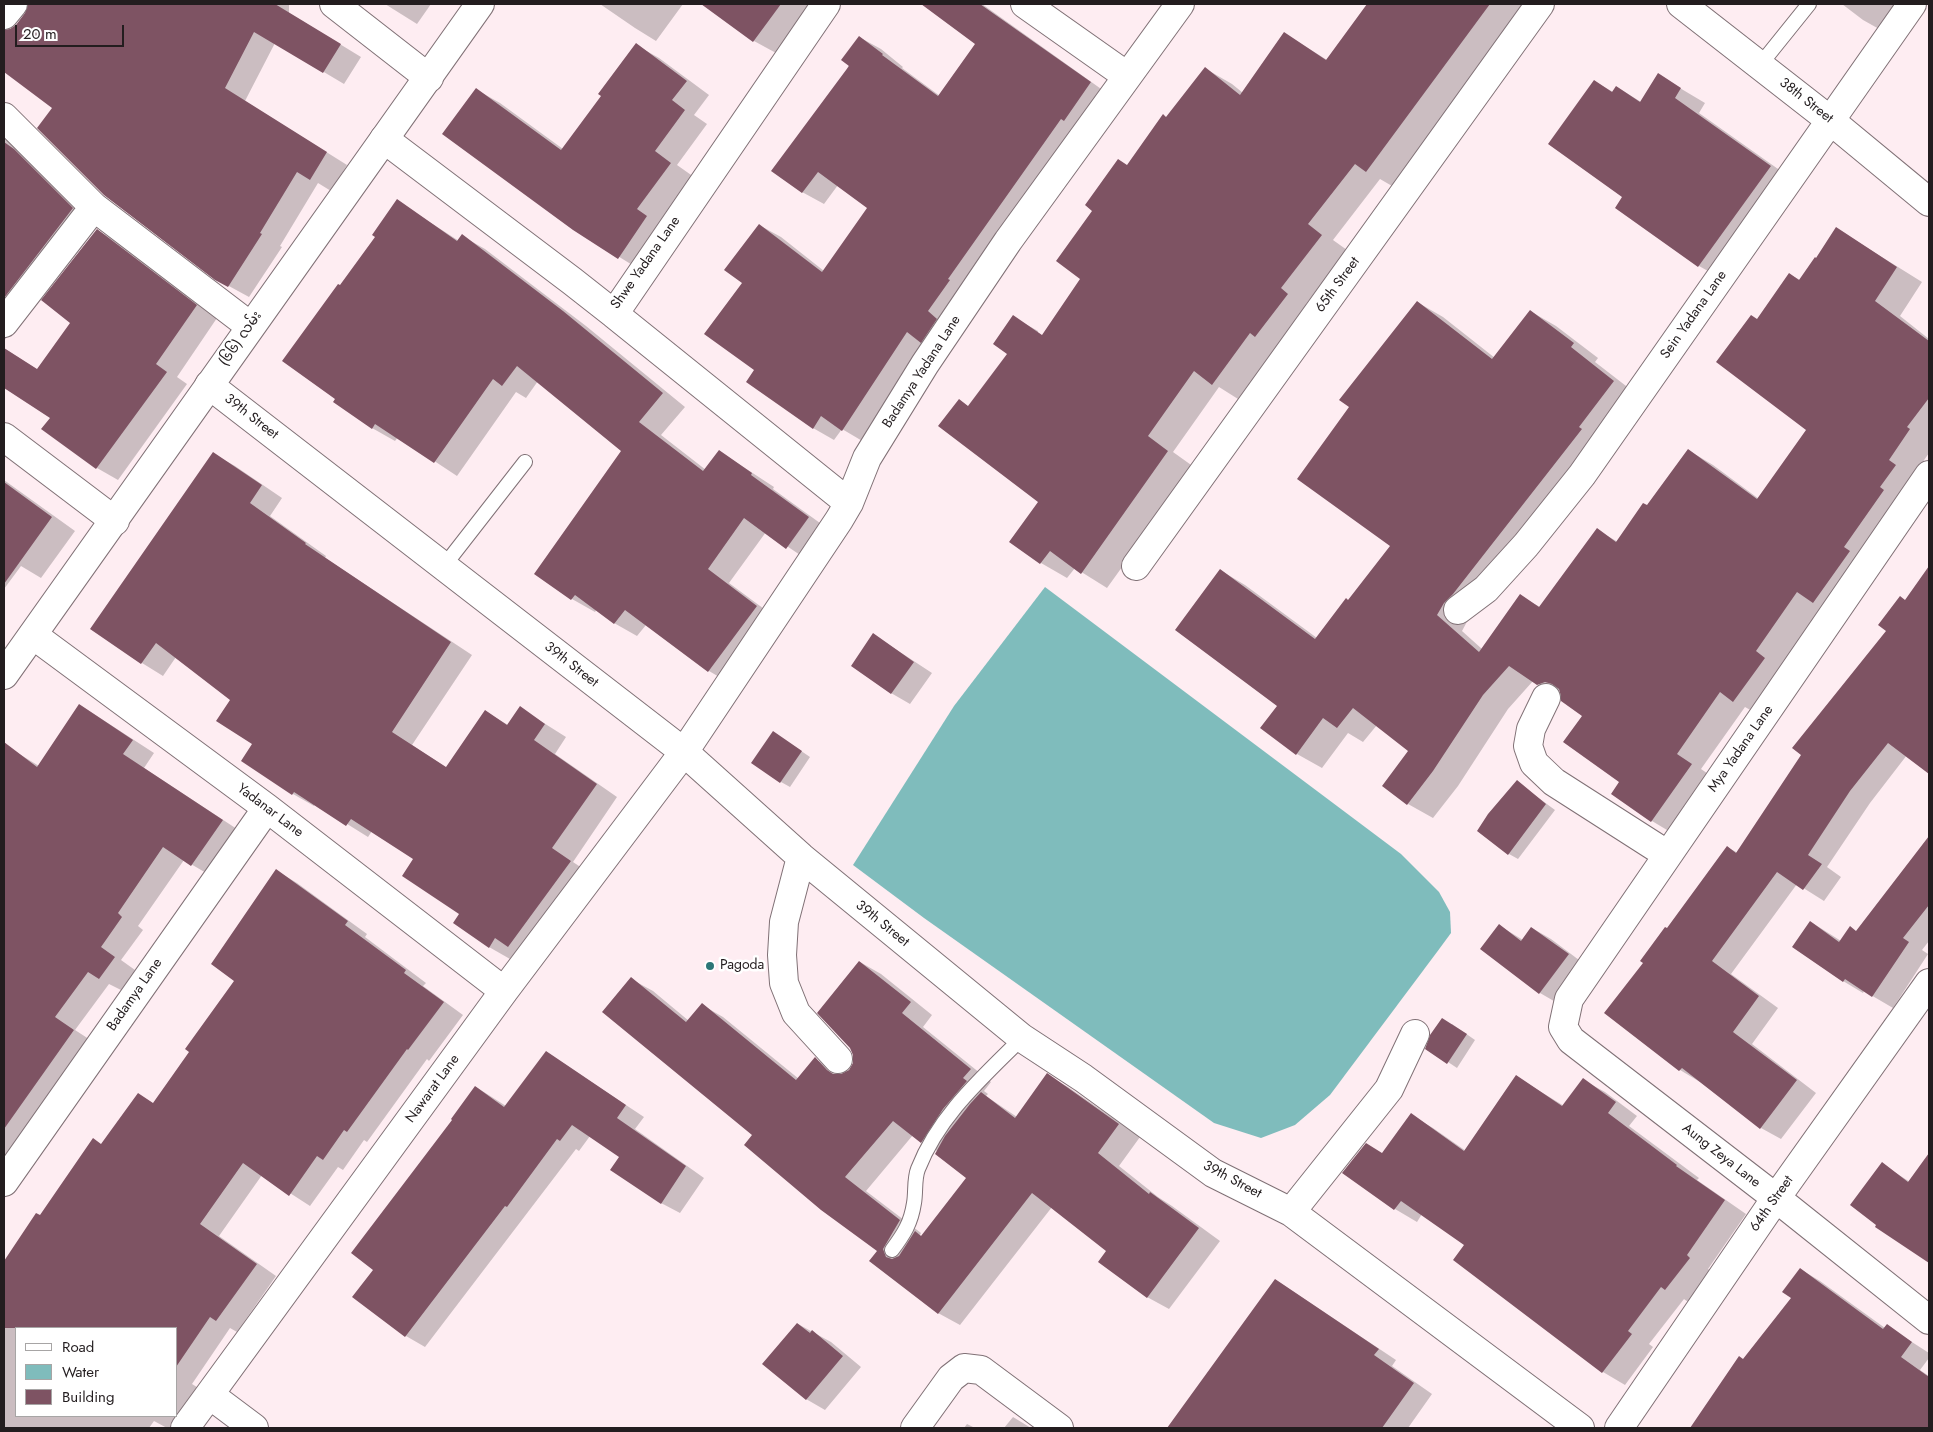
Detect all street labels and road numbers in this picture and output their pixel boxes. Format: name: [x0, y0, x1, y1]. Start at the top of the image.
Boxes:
street label: 38th Street: [1776, 75, 1836, 127]
street label: Shwe Yadana Lane: [608, 213, 684, 313]
street label: 65th Street: [1312, 254, 1364, 316]
street label: Sein Yadana Lane: [1657, 268, 1731, 362]
street label: (၆၆) လမ်း: [216, 308, 266, 370]
street label: Badamya Yadana Lane: [879, 312, 965, 432]
street label: 39th Street: [221, 391, 281, 443]
street label: 39th Street: [541, 639, 601, 691]
street label: Mya Yadana Lane: [1705, 702, 1777, 796]
street label: Yadanar Lane: [234, 781, 306, 841]
street label: 39th Street: [852, 897, 912, 951]
street label: Badamya Lane: [104, 955, 166, 1035]
street label: Nawarat Lane: [403, 1052, 463, 1126]
street label: Aung Zeya Lane: [1679, 1120, 1763, 1192]
street label: 39th Street: [1200, 1158, 1264, 1202]
street label: 64th Street: [1747, 1173, 1797, 1235]

